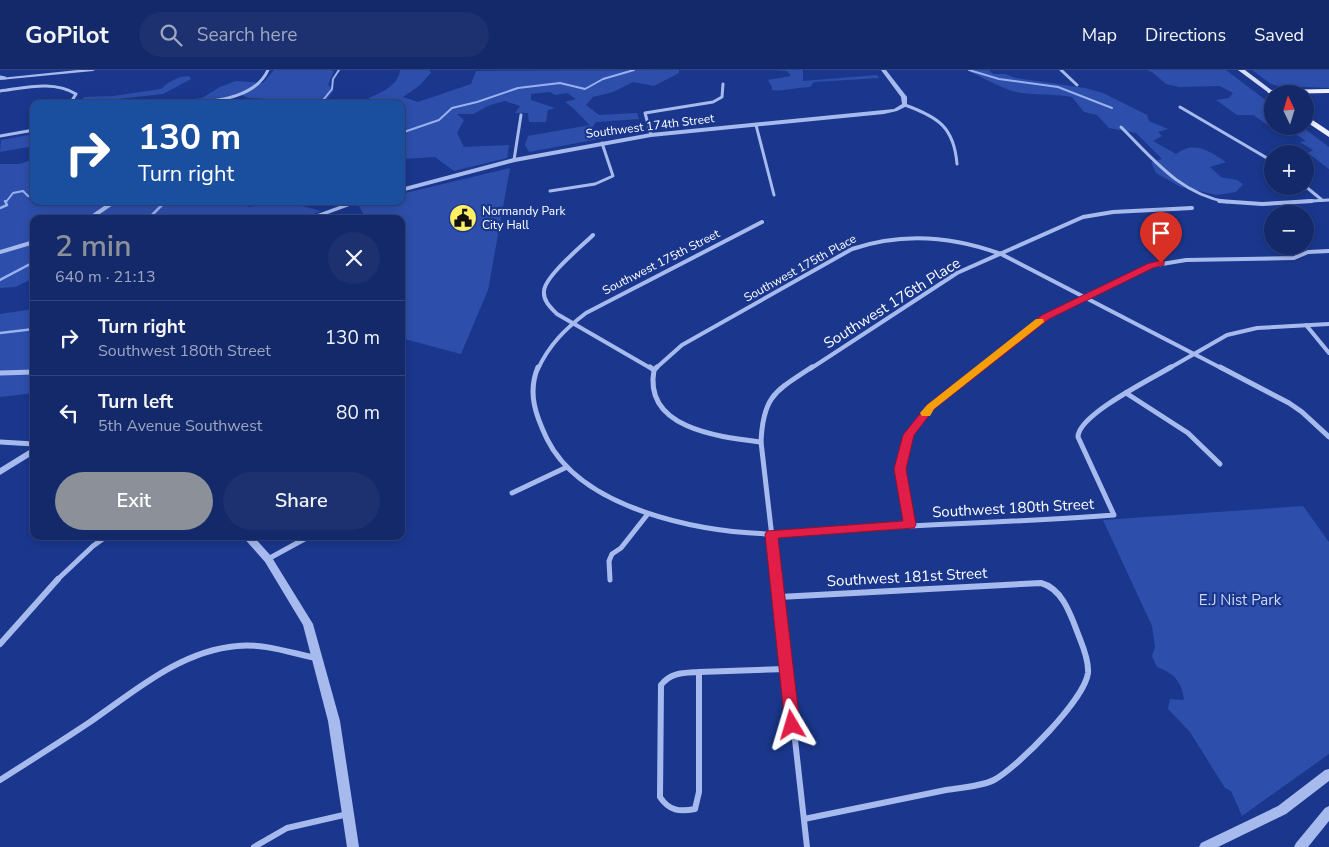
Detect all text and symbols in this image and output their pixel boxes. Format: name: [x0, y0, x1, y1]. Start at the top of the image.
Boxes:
search box: [139, 12, 489, 57]
text: GoPilot: [25, 19, 109, 51]
icon: search: [157, 21, 185, 49]
text: Search here: [197, 22, 297, 48]
text: Map: [1082, 23, 1117, 47]
text: Directions: [1145, 23, 1226, 47]
text: Saved: [1254, 23, 1304, 47]
north arrow: [1264, 85, 1314, 135]
map controls: [1264, 85, 1314, 255]
street label: Southwest 174th Street: [585, 110, 716, 142]
text: 130 m: [138, 114, 241, 161]
icon: right: [55, 120, 120, 185]
button: +: [1264, 145, 1314, 195]
text: Turn right: [138, 159, 234, 189]
public building icon: Normandy Park City Hall: [448, 203, 478, 233]
place label: Normandy Park City Hall: [482, 203, 567, 233]
button: −: [1264, 205, 1314, 255]
pin: [1140, 212, 1182, 263]
icon: arrive: [1147, 219, 1175, 247]
street label: Southwest 175th Street: [600, 225, 723, 299]
text: 2 min: [55, 226, 131, 267]
street label: Southwest 175th Place: [741, 230, 859, 306]
button: close: [328, 232, 380, 284]
street label: Southwest 176th Place: [820, 253, 964, 353]
text: 640 m · 21:13: [55, 266, 156, 288]
text: Turn right: [98, 314, 185, 340]
icon: right: [55, 324, 83, 352]
text: 130 m: [325, 325, 380, 351]
text: Southwest 180th Street: [98, 340, 271, 362]
text: Turn left: [98, 389, 173, 415]
icon: left: [55, 399, 83, 427]
text: 80 m: [336, 400, 380, 426]
text: 5th Avenue Southwest: [98, 415, 262, 437]
button: Exit: [55, 472, 213, 530]
button: Share: [223, 472, 380, 530]
street label: Southwest 180th Street: [932, 494, 1095, 522]
street label: Southwest 181st Street: [826, 563, 988, 591]
park label: E.J Nist Park: [1199, 590, 1282, 610]
position arrow: [765, 698, 817, 750]

